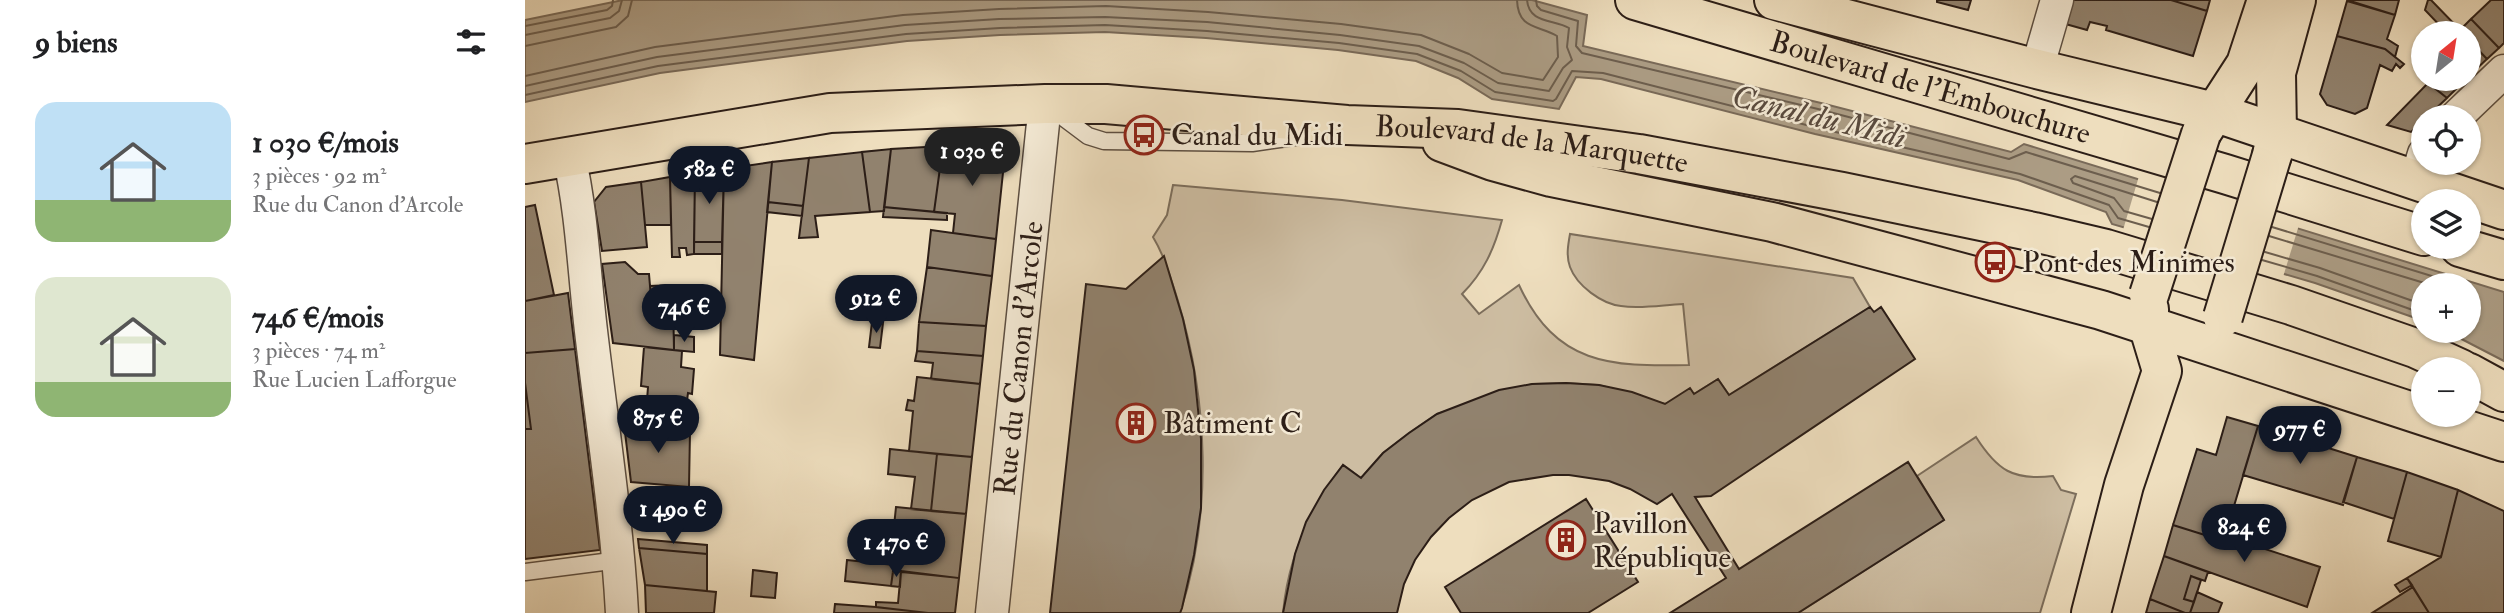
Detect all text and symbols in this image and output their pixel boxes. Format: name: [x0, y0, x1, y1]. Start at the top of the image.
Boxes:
north arrow: [2411, 21, 2481, 91]
map controls: [2411, 21, 2481, 427]
street label: Boulevard de l'Embouchure: [1766, 22, 2095, 152]
icon: filters: [452, 23, 490, 61]
text: 9 biens: [35, 24, 117, 61]
water label: Canal du Midi: [1728, 76, 1910, 158]
button: locate: [2411, 105, 2481, 175]
street label: Boulevard de la Marquette: [1374, 108, 1691, 181]
bus stop icon: Canal du Midi: [1123, 114, 1165, 156]
place label: Canal du Midi: [1171, 117, 1343, 154]
text: 1 030 €/mois: [252, 124, 399, 161]
pin: 1 030 €: [907, 128, 1037, 188]
icon: home: [91, 130, 175, 214]
text: 1 030 €: [940, 136, 1004, 165]
pin: 582 €: [660, 146, 758, 206]
text: 582 €: [684, 154, 734, 183]
text: 3 pièces · 92 m²: [252, 161, 386, 190]
button: layers: [2411, 189, 2481, 259]
text: Rue du Canon d'Arcole: [252, 190, 463, 219]
street label: Rue du Canon d'Arcole: [986, 219, 1051, 498]
bus stop icon: Pont des Minimes: [1974, 241, 2016, 283]
place label: Pont des Minimes: [2022, 244, 2235, 281]
button: +: [2411, 273, 2481, 343]
pin: 912 €: [827, 276, 925, 335]
text: 912 €: [851, 283, 901, 312]
pin: 746 €: [635, 284, 733, 344]
text: 746 €: [658, 292, 710, 321]
text: 746 €/mois: [252, 299, 384, 336]
icon: home: [91, 305, 175, 389]
text: 3 pièces · 74 m²: [252, 336, 385, 365]
button: −: [2411, 357, 2481, 427]
text: Rue Lucien Lafforgue: [252, 365, 457, 394]
pin: 875 €: [609, 396, 707, 455]
building icon: Bâtiment C: [1115, 402, 1157, 444]
text: 875 €: [633, 403, 683, 432]
place label: Bâtiment C: [1163, 405, 1302, 442]
pin: 977 €: [2251, 406, 2349, 466]
text: 977 €: [2274, 414, 2326, 443]
pin: 1 490 €: [608, 486, 738, 546]
text: 1 490 €: [639, 494, 707, 523]
pin: 824 €: [2195, 504, 2293, 564]
place label: Pavillon République: [1593, 505, 1731, 576]
text: 824 €: [2217, 512, 2271, 541]
building icon: Pavillon République: [1545, 519, 1587, 561]
pin: 1 470 €: [831, 520, 961, 579]
text: 1 470 €: [863, 527, 929, 556]

